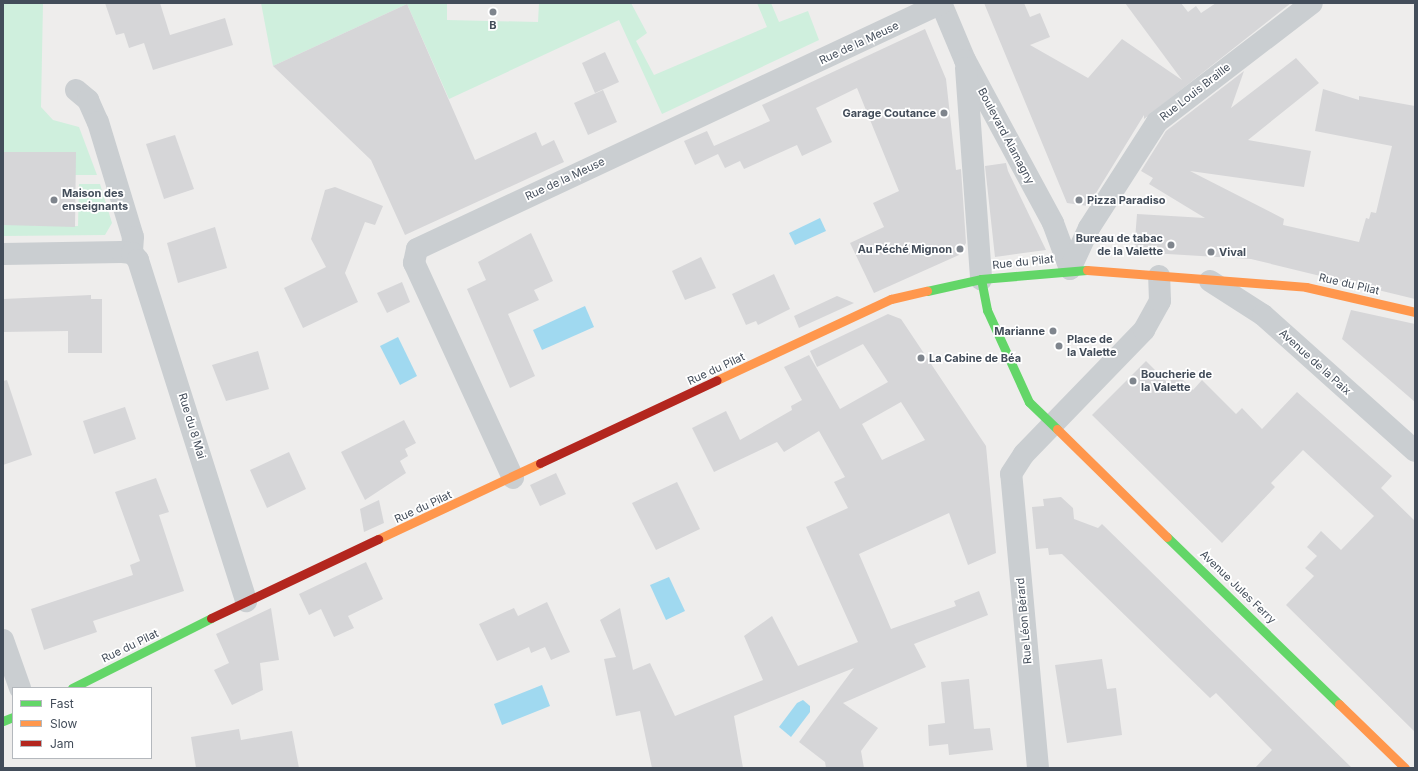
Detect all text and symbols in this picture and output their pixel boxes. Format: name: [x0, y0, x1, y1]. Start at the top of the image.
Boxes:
marker: B: [488, 7, 498, 17]
place label: B: [489, 18, 497, 32]
street label: Rue de la Meuse: [817, 19, 901, 67]
street label: Rue Louis Braille: [1157, 60, 1233, 124]
street label: Boulevard Alamagny: [975, 86, 1037, 186]
place label: Garage Coutance: [842, 106, 936, 120]
marker: Garage Coutance: [939, 108, 949, 118]
street label: Rue de la Meuse: [523, 155, 607, 203]
place label: Maison des enseignants: [62, 187, 128, 213]
place label: Pizza Paradiso: [1087, 193, 1166, 207]
marker: Maison des enseignants: [49, 195, 59, 205]
marker: Pizza Paradiso: [1074, 195, 1084, 205]
place label: Bureau de tabac de la Valette: [1076, 232, 1163, 258]
marker: Bureau de tabac de la Valette: [1166, 240, 1176, 250]
place label: Au Péché Mignon: [858, 242, 952, 256]
marker: Au Péché Mignon: [955, 244, 965, 254]
place label: Vival: [1219, 245, 1246, 259]
marker: Vival: [1206, 247, 1216, 257]
street label: Rue du Pilat: [992, 252, 1054, 272]
street label: Rue du Pilat: [1318, 271, 1380, 297]
place label: Marianne: [994, 324, 1045, 338]
marker: Marianne: [1048, 326, 1058, 336]
street label: Avenue de la Paix: [1276, 326, 1354, 398]
place label: Place de la Valette: [1067, 333, 1117, 359]
marker: Place de la Valette: [1054, 341, 1064, 351]
street label: Rue du Pilat: [685, 350, 747, 388]
place label: La Cabine de Béa: [929, 351, 1021, 365]
marker: La Cabine de Béa: [916, 353, 926, 363]
place label: Boucherie de la Valette: [1141, 368, 1212, 394]
marker: Boucherie de la Valette: [1128, 376, 1138, 386]
street label: Rue du 8 Mai: [176, 392, 208, 460]
street label: Rue du Pilat: [392, 488, 454, 526]
street label: Avenue Jules Ferry: [1198, 548, 1278, 626]
street label: Rue Léon Bérard: [1014, 577, 1034, 665]
street label: Rue du Pilat: [99, 627, 161, 665]
legend: [12, 687, 152, 759]
text: Fast: [50, 696, 74, 711]
text: Slow: [50, 716, 77, 731]
text: Jam: [50, 736, 74, 751]

